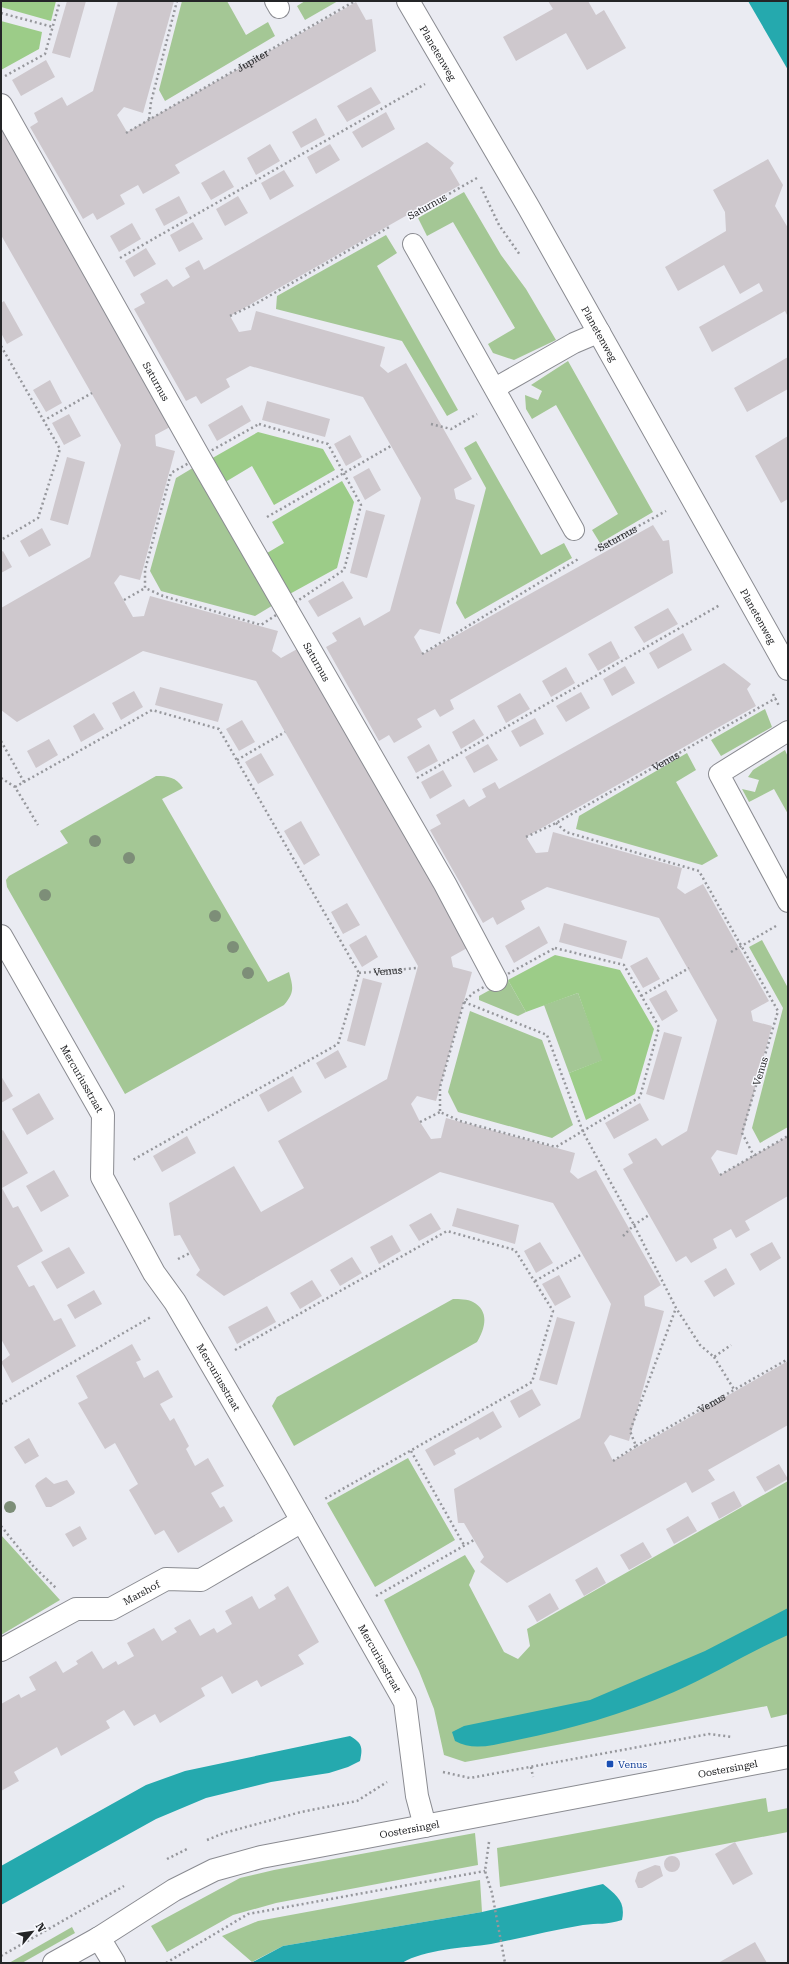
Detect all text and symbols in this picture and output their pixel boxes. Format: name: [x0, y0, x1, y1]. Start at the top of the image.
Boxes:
street label: Planetenweg: [418, 24, 458, 83]
street label: Jupiter: [235, 47, 271, 74]
street label: Saturnus: [406, 191, 449, 222]
street label: Planetenweg: [579, 304, 619, 364]
street label: Saturnus: [141, 360, 171, 403]
street label: Saturnus: [596, 523, 639, 554]
street label: Planetenweg: [738, 587, 778, 646]
street label: Saturnus: [301, 640, 332, 683]
street label: Venus: [650, 749, 681, 773]
street label: Venus: [373, 964, 403, 978]
street label: Mercuriusstraat: [58, 1043, 105, 1115]
street label: Venus: [751, 1055, 770, 1087]
street label: Mercuriusstraat: [195, 1342, 242, 1413]
street label: Venus: [696, 1391, 727, 1415]
street label: Marshof: [121, 1578, 163, 1607]
street label: Mercuriusstraat: [356, 1623, 403, 1694]
street label: Oostersingel: [697, 1758, 758, 1780]
marker: Venus: [605, 1759, 615, 1769]
place label: Venus: [618, 1759, 648, 1770]
street label: Oostersingel: [379, 1818, 440, 1840]
north arrow: [12, 1912, 52, 1952]
text: N: [33, 1921, 48, 1935]

